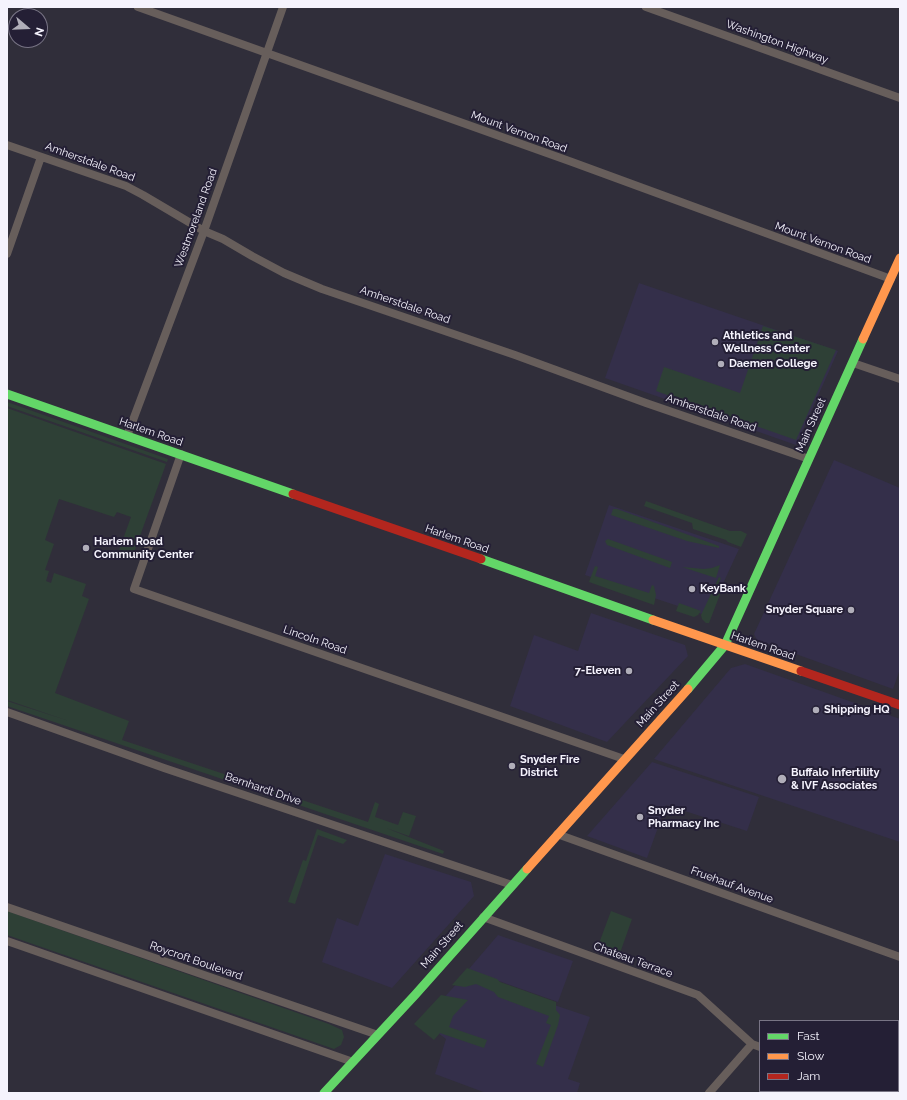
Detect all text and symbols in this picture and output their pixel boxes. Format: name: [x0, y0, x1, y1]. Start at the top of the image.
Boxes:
north arrow: [8, 8, 48, 48]
street label: Washington Highway: [724, 17, 830, 67]
text: N: [31, 26, 46, 38]
street label: Mount Vernon Road: [469, 109, 569, 155]
street label: Amherstdale Road: [43, 140, 137, 184]
street label: Westmoreland Road: [172, 167, 220, 269]
street label: Mount Vernon Road: [773, 220, 873, 266]
street label: Amherstdale Road: [358, 283, 452, 327]
place label: Athletics and Wellness Center: [723, 329, 810, 355]
marker: Athletics and Wellness Center: [710, 337, 720, 347]
place label: Daemen College: [729, 357, 817, 371]
marker: Daemen College: [716, 359, 726, 369]
street label: Amherstdale Road: [664, 391, 758, 435]
street label: Main Street: [793, 396, 829, 454]
street label: Harlem Road: [117, 415, 185, 449]
street label: Harlem Road: [423, 522, 491, 556]
place label: Harlem Road Community Center: [94, 535, 194, 561]
marker: Harlem Road Community Center: [81, 543, 91, 553]
place label: KeyBank: [700, 582, 746, 596]
marker: KeyBank: [687, 584, 697, 594]
place label: Snyder Square: [766, 603, 843, 617]
marker: Snyder Square: [846, 605, 856, 615]
street label: Lincoln Road: [281, 623, 349, 657]
street label: Harlem Road: [729, 629, 797, 663]
place label: 7-Eleven: [575, 664, 621, 678]
marker: 7-Eleven: [624, 666, 634, 676]
street label: Main Street: [634, 678, 682, 730]
place label: Shipping HQ: [824, 703, 890, 717]
marker: Shipping HQ: [811, 705, 821, 715]
place label: Snyder Fire District: [520, 753, 580, 779]
marker: Snyder Fire District: [507, 761, 517, 771]
place label: Buffalo Infertility & IVF Associates: [791, 766, 880, 792]
street label: Bernhardt Drive: [223, 770, 303, 808]
marker: Buffalo Infertility & IVF Associates: [776, 773, 788, 785]
place label: Snyder Pharmacy Inc: [648, 804, 719, 830]
marker: Snyder Pharmacy Inc: [635, 812, 645, 822]
street label: Fruehauf Avenue: [689, 864, 775, 906]
street label: Main Street: [418, 919, 466, 971]
street label: Roycroft Boulevard: [148, 939, 244, 983]
street label: Chateau Terrace: [592, 940, 674, 980]
legend: [759, 1020, 899, 1092]
text: Fast: [797, 1029, 820, 1043]
text: Slow: [797, 1049, 824, 1063]
text: Jam: [797, 1069, 820, 1083]

